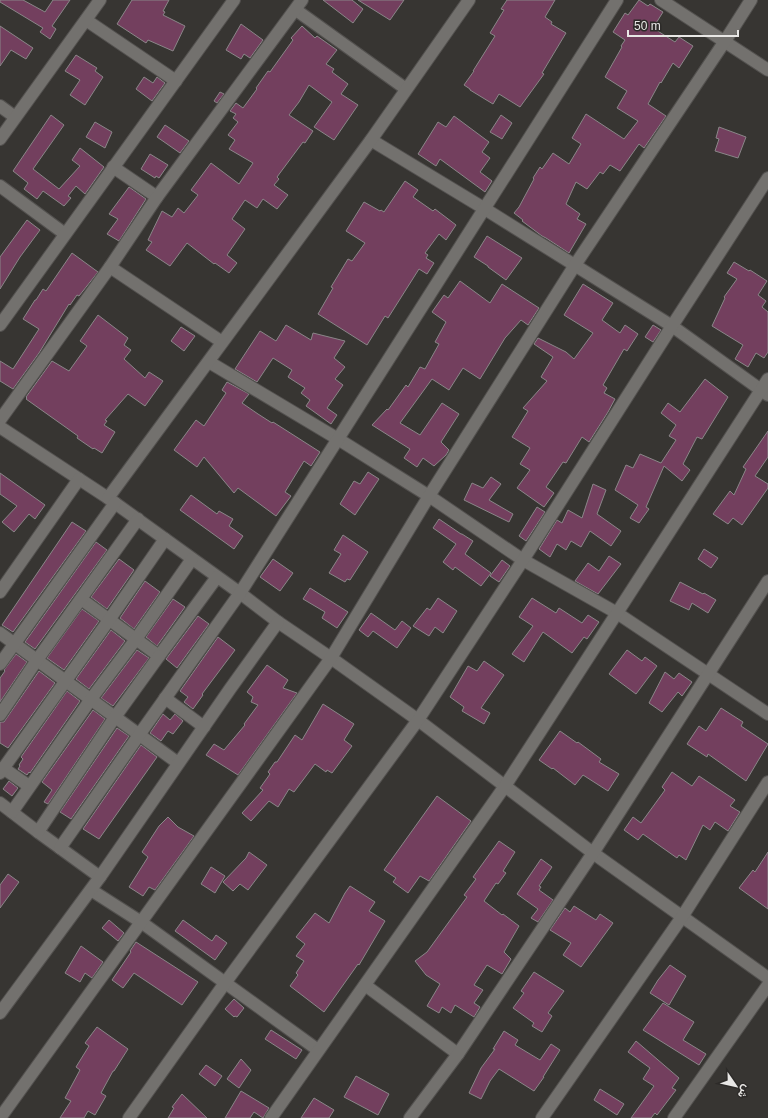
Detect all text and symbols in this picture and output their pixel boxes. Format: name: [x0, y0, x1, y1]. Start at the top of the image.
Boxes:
scale bar: [628, 12, 738, 38]
text: 50 m: [634, 19, 661, 33]
north arrow: [716, 1066, 756, 1106]
text: ش: [735, 1082, 753, 1100]

